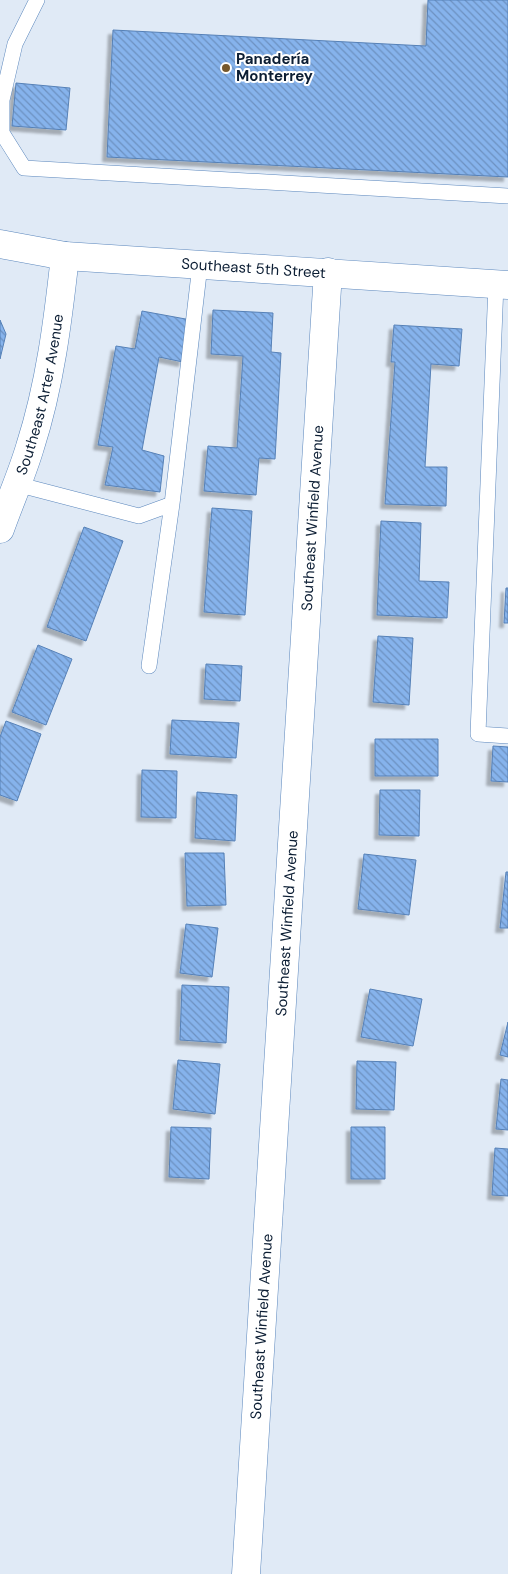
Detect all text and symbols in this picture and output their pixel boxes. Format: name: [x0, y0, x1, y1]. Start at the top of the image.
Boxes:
place label: Panadería Monterrey: [236, 49, 313, 86]
marker: Panadería Monterrey: [220, 62, 232, 74]
street label: Southeast 5th Street: [181, 254, 326, 283]
street label: Southeast Arter Avenue: [11, 313, 68, 478]
street label: Southeast Winfield Avenue: [297, 425, 328, 612]
street label: Southeast Winfield Avenue: [271, 830, 303, 1017]
street label: Southeast Winfield Avenue: [246, 1233, 277, 1420]

